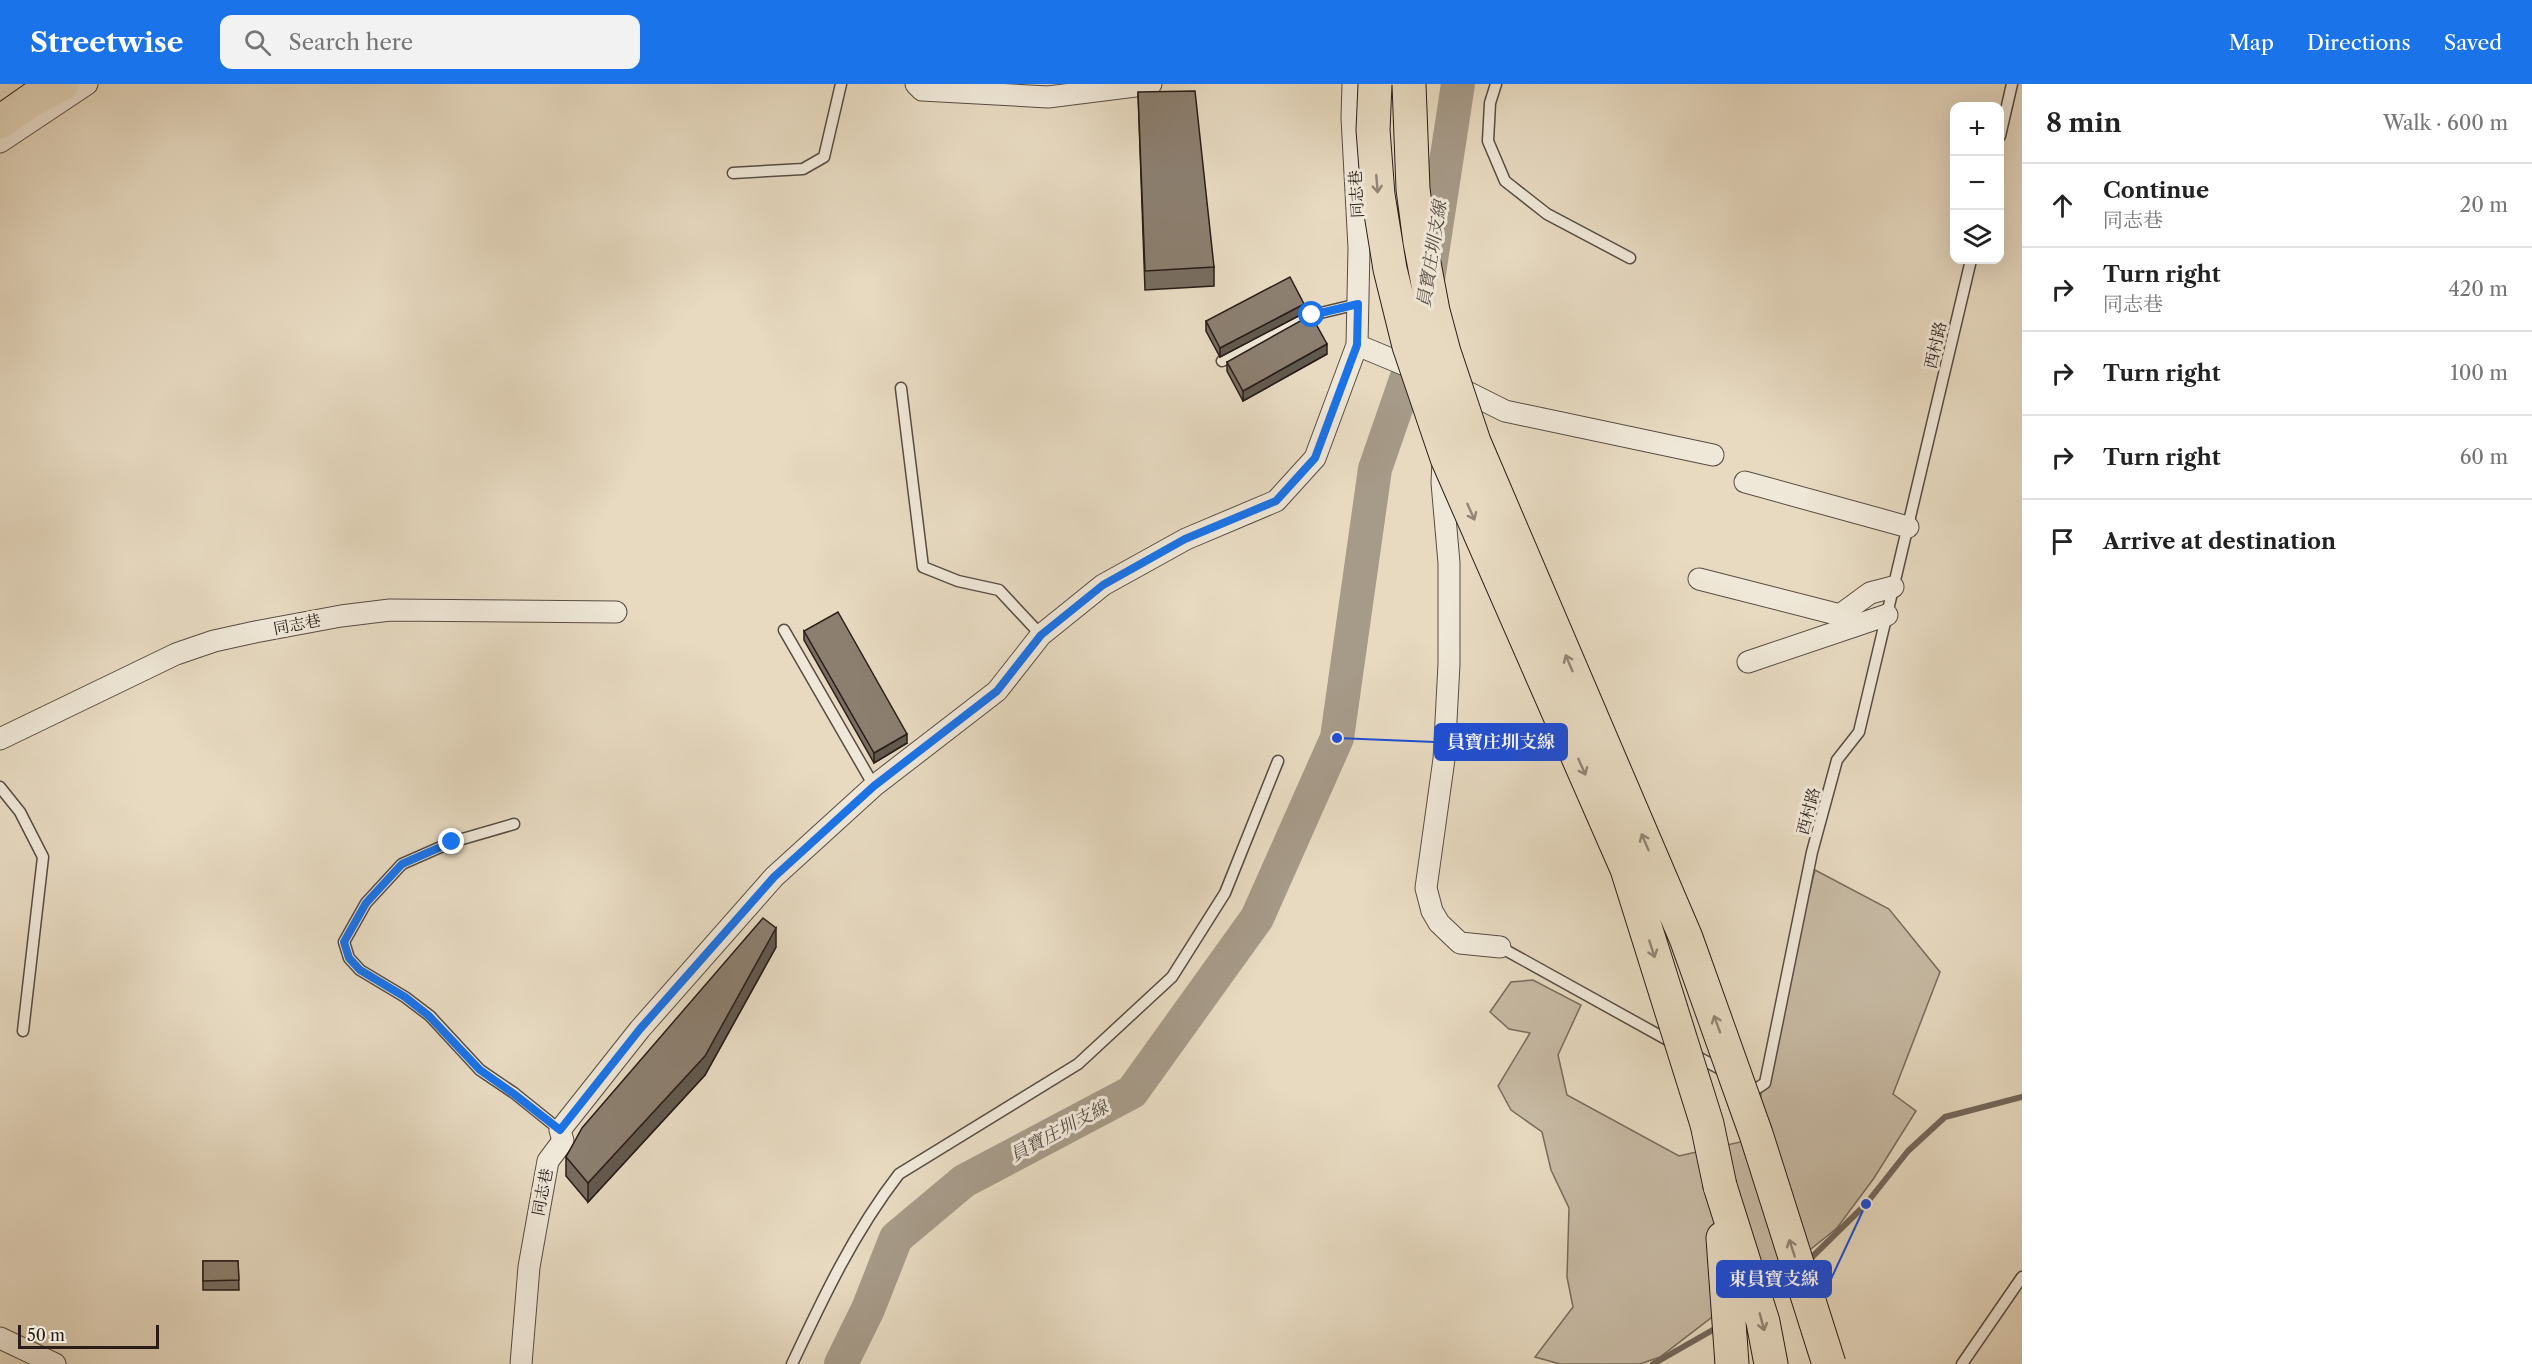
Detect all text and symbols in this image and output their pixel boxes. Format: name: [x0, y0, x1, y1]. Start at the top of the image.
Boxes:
search box: [220, 15, 640, 69]
text: Streetwise: [30, 25, 184, 59]
icon: search: [241, 26, 274, 59]
text: Search here: [289, 29, 413, 56]
text: Map: [2229, 30, 2274, 55]
text: Directions: [2307, 30, 2411, 55]
text: Saved: [2444, 30, 2502, 55]
map controls: [1950, 102, 2004, 264]
button: +: [1950, 102, 2004, 156]
text: 8 min: [2046, 107, 2122, 139]
text: Walk · 600 m: [2383, 111, 2508, 135]
button: −: [1950, 156, 2004, 210]
street label: 同志巷: [1345, 170, 1367, 218]
one-way arrow: [1372, 174, 1383, 194]
text: Continue: [2103, 177, 2209, 204]
icon: ahead: [2046, 189, 2079, 222]
text: 20 m: [2460, 193, 2508, 217]
water label: 員寶庄圳支線: [1413, 197, 1452, 309]
text: 同志巷: [2103, 208, 2163, 232]
button: layers: [1950, 210, 2004, 264]
text: Turn right: [2103, 261, 2221, 288]
icon: right: [2046, 273, 2079, 306]
text: 420 m: [2448, 277, 2508, 301]
text: 同志巷: [2103, 292, 2163, 316]
route start: [1298, 301, 1324, 327]
street label: 西村路: [1920, 319, 1950, 371]
icon: right: [2046, 357, 2079, 390]
text: Turn right: [2103, 360, 2221, 387]
text: 100 m: [2450, 361, 2508, 385]
icon: right: [2046, 441, 2079, 474]
text: Turn right: [2103, 444, 2221, 471]
text: 60 m: [2460, 445, 2508, 469]
one-way arrow: [1465, 502, 1477, 520]
icon: arrive: [2046, 525, 2079, 558]
text: Arrive at destination: [2103, 528, 2336, 555]
street label: 同志巷: [272, 610, 322, 638]
one-way arrow: [1562, 654, 1573, 672]
callout: 員寶庄圳支線: [1435, 724, 1567, 760]
text: 員寶庄圳支線: [1447, 731, 1555, 753]
one-way arrow: [1577, 758, 1589, 776]
street label: 西村路: [1792, 785, 1824, 837]
route end: [438, 828, 464, 854]
one-way arrow: [1639, 834, 1650, 852]
one-way arrow: [1648, 939, 1659, 958]
one-way arrow: [1710, 1015, 1721, 1033]
water label: 員寶庄圳支線: [1006, 1095, 1114, 1166]
street label: 同志巷: [528, 1167, 556, 1217]
one-way arrow: [1786, 1239, 1797, 1258]
callout: 東員寶支線: [1717, 1261, 1831, 1297]
text: 東員寶支線: [1729, 1268, 1819, 1290]
one-way arrow: [1757, 1312, 1768, 1331]
scale bar: [18, 1322, 159, 1350]
text: 50 m: [27, 1325, 65, 1345]

